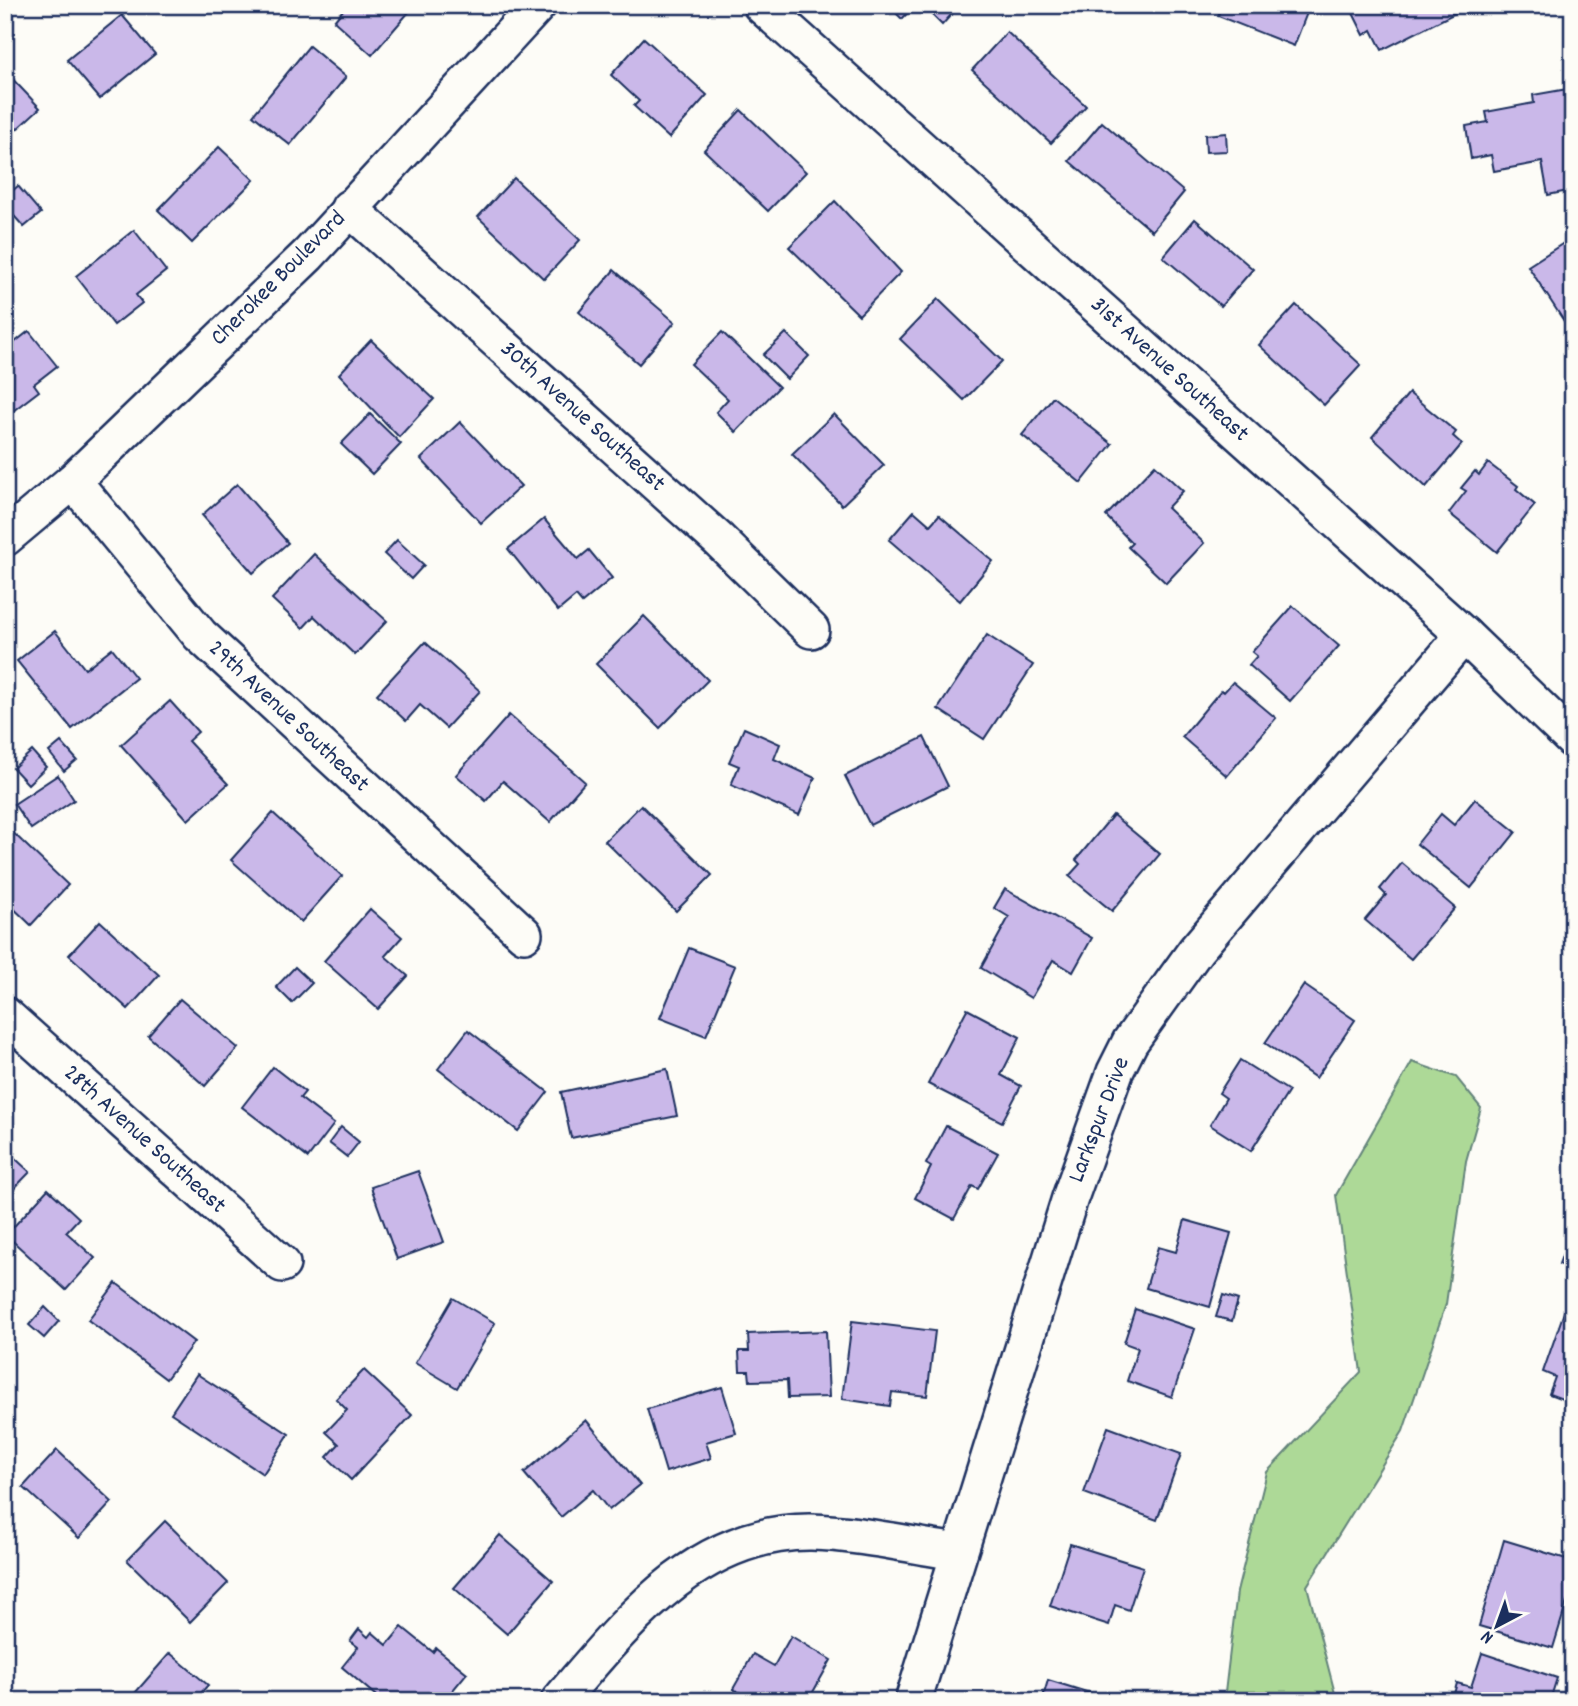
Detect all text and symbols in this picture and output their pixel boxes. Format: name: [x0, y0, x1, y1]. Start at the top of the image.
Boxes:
street label: Cherokee Boulevard: [203, 203, 355, 355]
street label: 31st Avenue Southeast: [1082, 289, 1256, 451]
street label: 30th Avenue Southeast: [492, 333, 672, 501]
street label: 29th Avenue Southeast: [200, 633, 377, 801]
street label: Larkspur Drive: [1060, 1052, 1140, 1188]
street label: 28th Avenue Southeast: [55, 1057, 233, 1223]
north arrow: [1462, 1590, 1532, 1660]
text: N: [1476, 1623, 1501, 1649]

